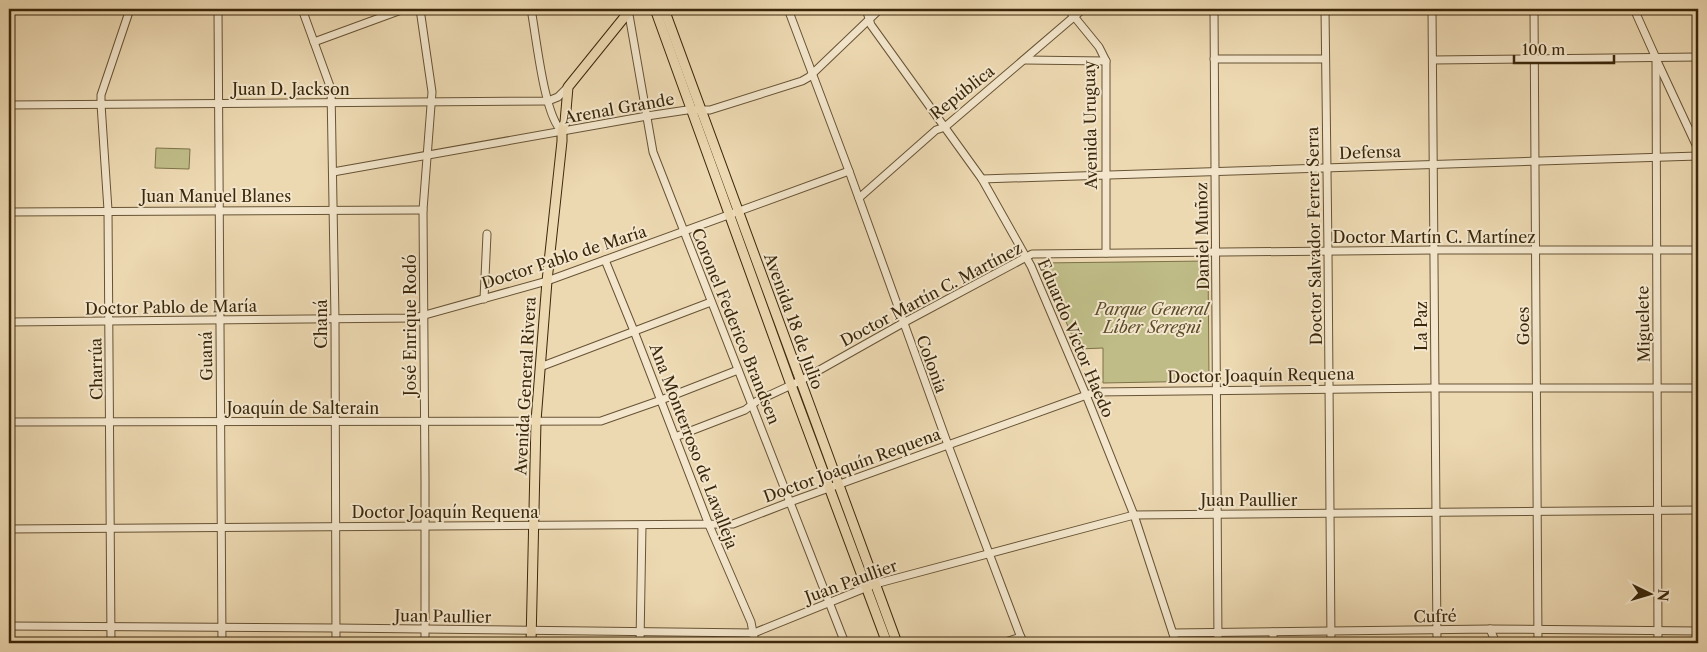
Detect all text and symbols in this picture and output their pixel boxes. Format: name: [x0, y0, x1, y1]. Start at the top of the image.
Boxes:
scale bar: [1514, 32, 1614, 64]
text: 100 m: [1522, 40, 1565, 59]
street label: Avenida Uruguay: [1079, 59, 1101, 191]
street label: República: [926, 60, 999, 123]
street label: Juan D. Jackson: [229, 79, 350, 99]
street label: Arenal Grande: [561, 88, 676, 128]
street label: Doctor Salvador Ferrer Serra: [1302, 126, 1326, 346]
street label: Defensa: [1339, 141, 1402, 163]
street label: Daniel Muñoz: [1191, 182, 1213, 290]
street label: Juan Manuel Blanes: [138, 186, 291, 206]
street label: Doctor Pablo de María: [479, 221, 649, 293]
street label: Coronel Federico Brandsen: [687, 225, 785, 427]
street label: Doctor Martín C. Martínez: [1332, 227, 1536, 247]
street label: Doctor Martín C. Martínez: [837, 237, 1025, 351]
street label: Avenida 18 de Julio: [760, 249, 828, 392]
street label: José Enrique Rodó: [400, 254, 420, 399]
street label: Eduardo Víctor Haedo: [1034, 256, 1119, 420]
street label: Miguelete: [1632, 285, 1654, 362]
street label: Doctor Pablo de María: [85, 295, 258, 319]
street label: Avenida General Rivera: [510, 296, 540, 477]
street label: Chaná: [311, 299, 331, 349]
park label: Parque General Líber Seregni: [1093, 299, 1211, 337]
street label: La Paz: [1411, 301, 1431, 351]
street label: Goes: [1513, 306, 1533, 345]
street label: Guaná: [196, 330, 216, 381]
street label: Colonia: [912, 332, 952, 396]
street label: Charrúa: [85, 337, 107, 400]
street label: Ana Monterroso de Lavalleja: [645, 340, 743, 552]
street label: Doctor Joaquín Requena: [1167, 363, 1355, 387]
street label: Joaquín de Salterain: [224, 398, 379, 418]
street label: Doctor Joaquín Requena: [761, 423, 944, 506]
street label: Juan Paullier: [1198, 490, 1298, 510]
street label: Doctor Joaquín Requena: [351, 502, 539, 522]
street label: Juan Paullier: [799, 555, 900, 608]
north arrow: [1624, 570, 1674, 620]
text: N: [1653, 588, 1672, 602]
street label: Juan Paullier: [391, 605, 492, 627]
street label: Cufré: [1413, 606, 1457, 626]

